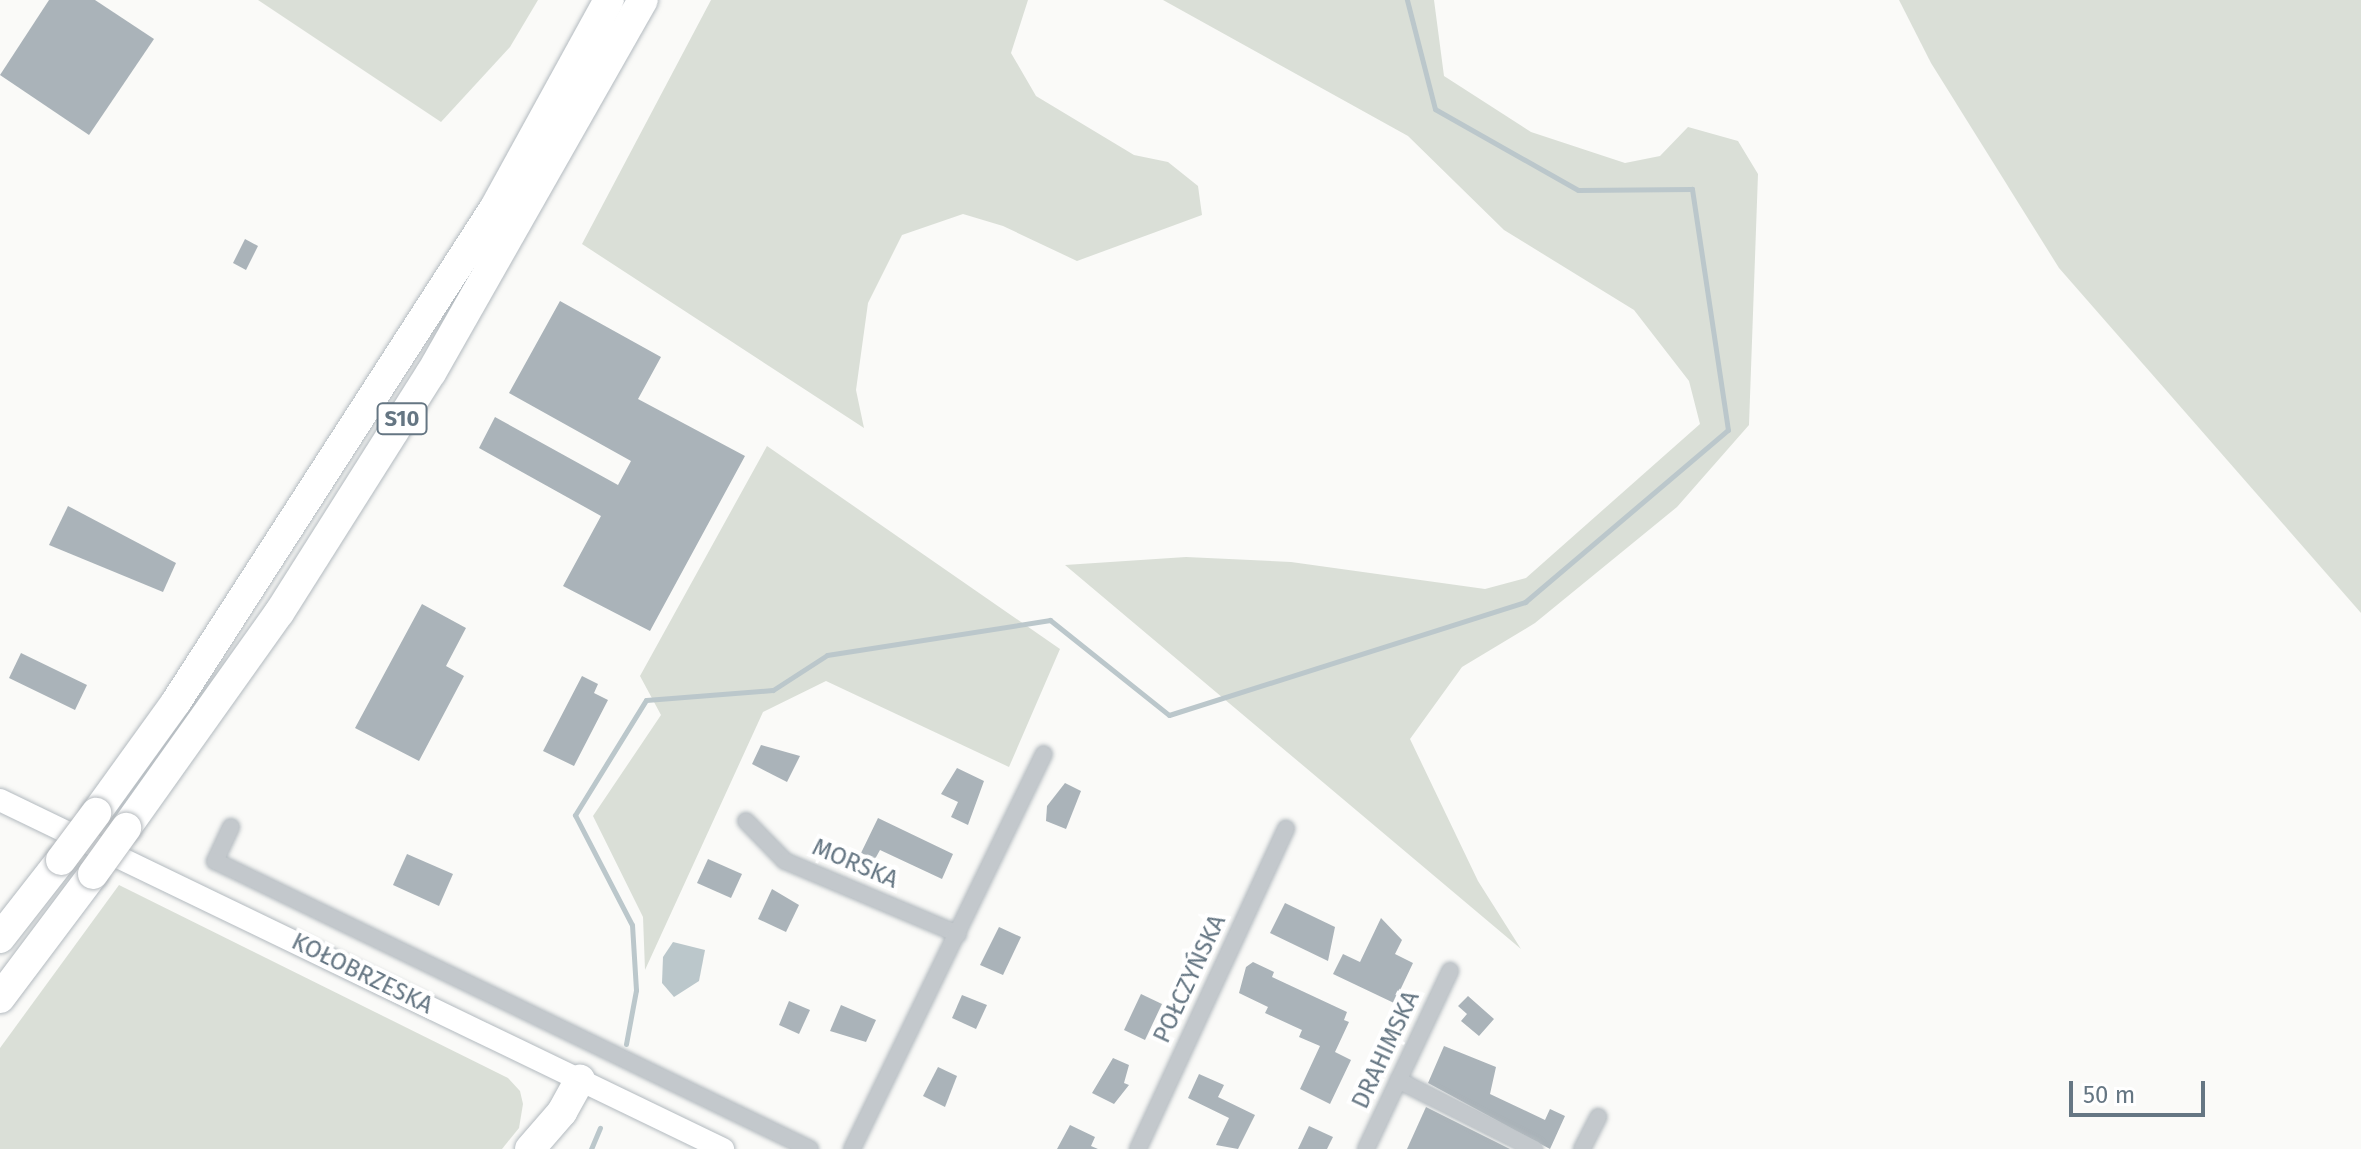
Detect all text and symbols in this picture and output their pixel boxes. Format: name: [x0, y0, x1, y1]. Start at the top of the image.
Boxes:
road number: S10: [376, 401, 428, 437]
street label: MORSKA: [808, 833, 902, 895]
street label: POŁCZYŃSKA: [1148, 910, 1232, 1048]
street label: KOŁOBRZESKA: [287, 927, 437, 1021]
street label: DRAHIMSKA: [1346, 987, 1426, 1113]
scale bar: [2073, 1065, 2209, 1115]
text: 50 m: [2083, 1081, 2135, 1109]

